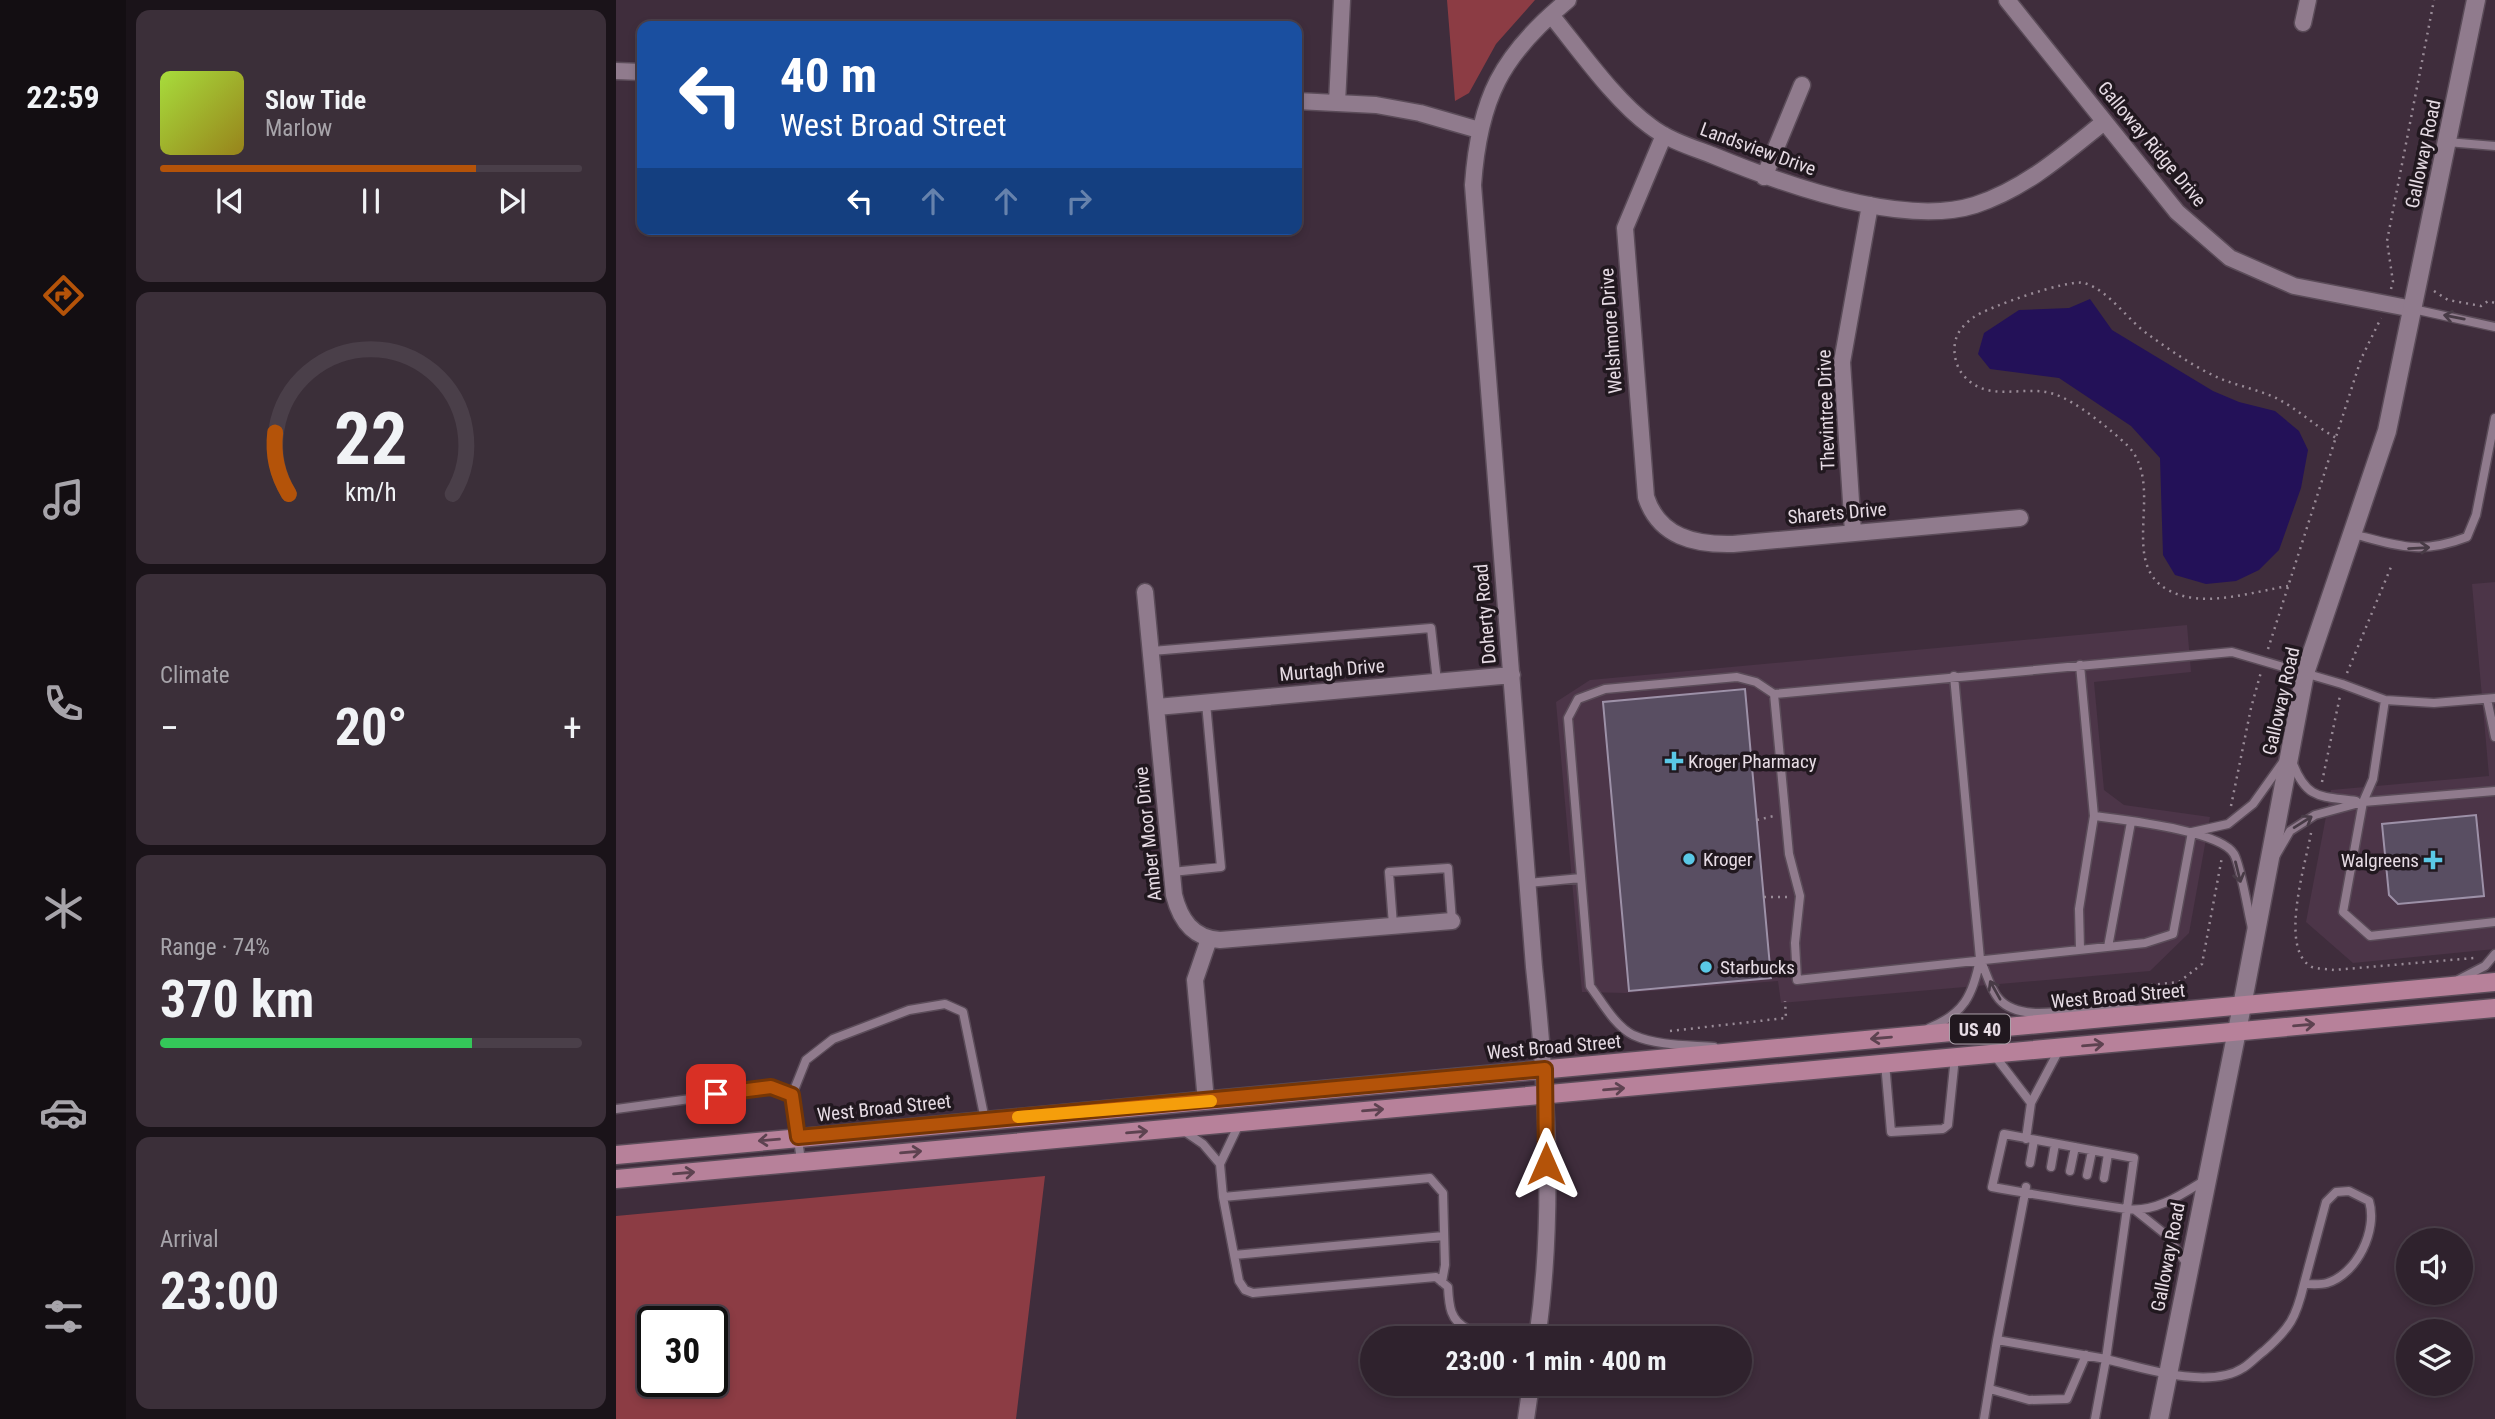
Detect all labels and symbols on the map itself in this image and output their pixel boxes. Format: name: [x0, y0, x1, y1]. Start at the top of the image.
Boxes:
street label: Galloway Ridge Drive: [2093, 77, 2211, 211]
street label: Galloway Road: [2400, 98, 2446, 210]
street label: Landsview Drive: [1697, 117, 1819, 181]
street label: Welshmore Drive: [1595, 267, 1627, 395]
one-way arrow: [2443, 310, 2466, 324]
street label: Thevintree Drive: [1812, 349, 1840, 471]
street label: Sharets Drive: [1787, 497, 1888, 529]
one-way arrow: [2407, 541, 2430, 554]
street label: Doherty Road: [1469, 563, 1501, 665]
street label: Galloway Road: [2257, 645, 2305, 757]
street label: Murtagh Drive: [1279, 654, 1386, 686]
place label: Kroger Pharmacy: [1688, 750, 1817, 773]
marker: Kroger Pharmacy: [1666, 753, 1682, 769]
street label: Amber Moor Drive: [1129, 765, 1167, 902]
one-way arrow: [2292, 815, 2312, 829]
place label: Kroger: [1703, 848, 1753, 871]
place label: Walgreens: [2341, 849, 2419, 872]
marker: Kroger: [1681, 851, 1697, 867]
marker: Walgreens: [2425, 852, 2441, 868]
one-way arrow: [2232, 860, 2245, 883]
place label: Starbucks: [1720, 956, 1795, 979]
marker: Starbucks: [1698, 959, 1714, 975]
street label: West Broad Street: [2050, 979, 2186, 1013]
one-way arrow: [1988, 980, 2002, 1000]
road number: US 40: [1950, 1014, 2010, 1044]
one-way arrow: [2292, 1018, 2315, 1031]
street label: West Broad Street: [1486, 1030, 1622, 1064]
one-way arrow: [1871, 1032, 1893, 1045]
one-way arrow: [2081, 1038, 2104, 1051]
pin: [686, 1064, 746, 1124]
one-way arrow: [1602, 1082, 1624, 1095]
street label: West Broad Street: [816, 1090, 952, 1126]
one-way arrow: [1361, 1104, 1384, 1117]
one-way arrow: [1125, 1125, 1148, 1138]
position arrow: [1509, 1127, 1583, 1201]
one-way arrow: [759, 1134, 781, 1147]
one-way arrow: [899, 1145, 921, 1158]
one-way arrow: [672, 1166, 695, 1179]
street label: Galloway Road: [2146, 1201, 2190, 1313]
speed limit sign: 30: [637, 1306, 728, 1397]

